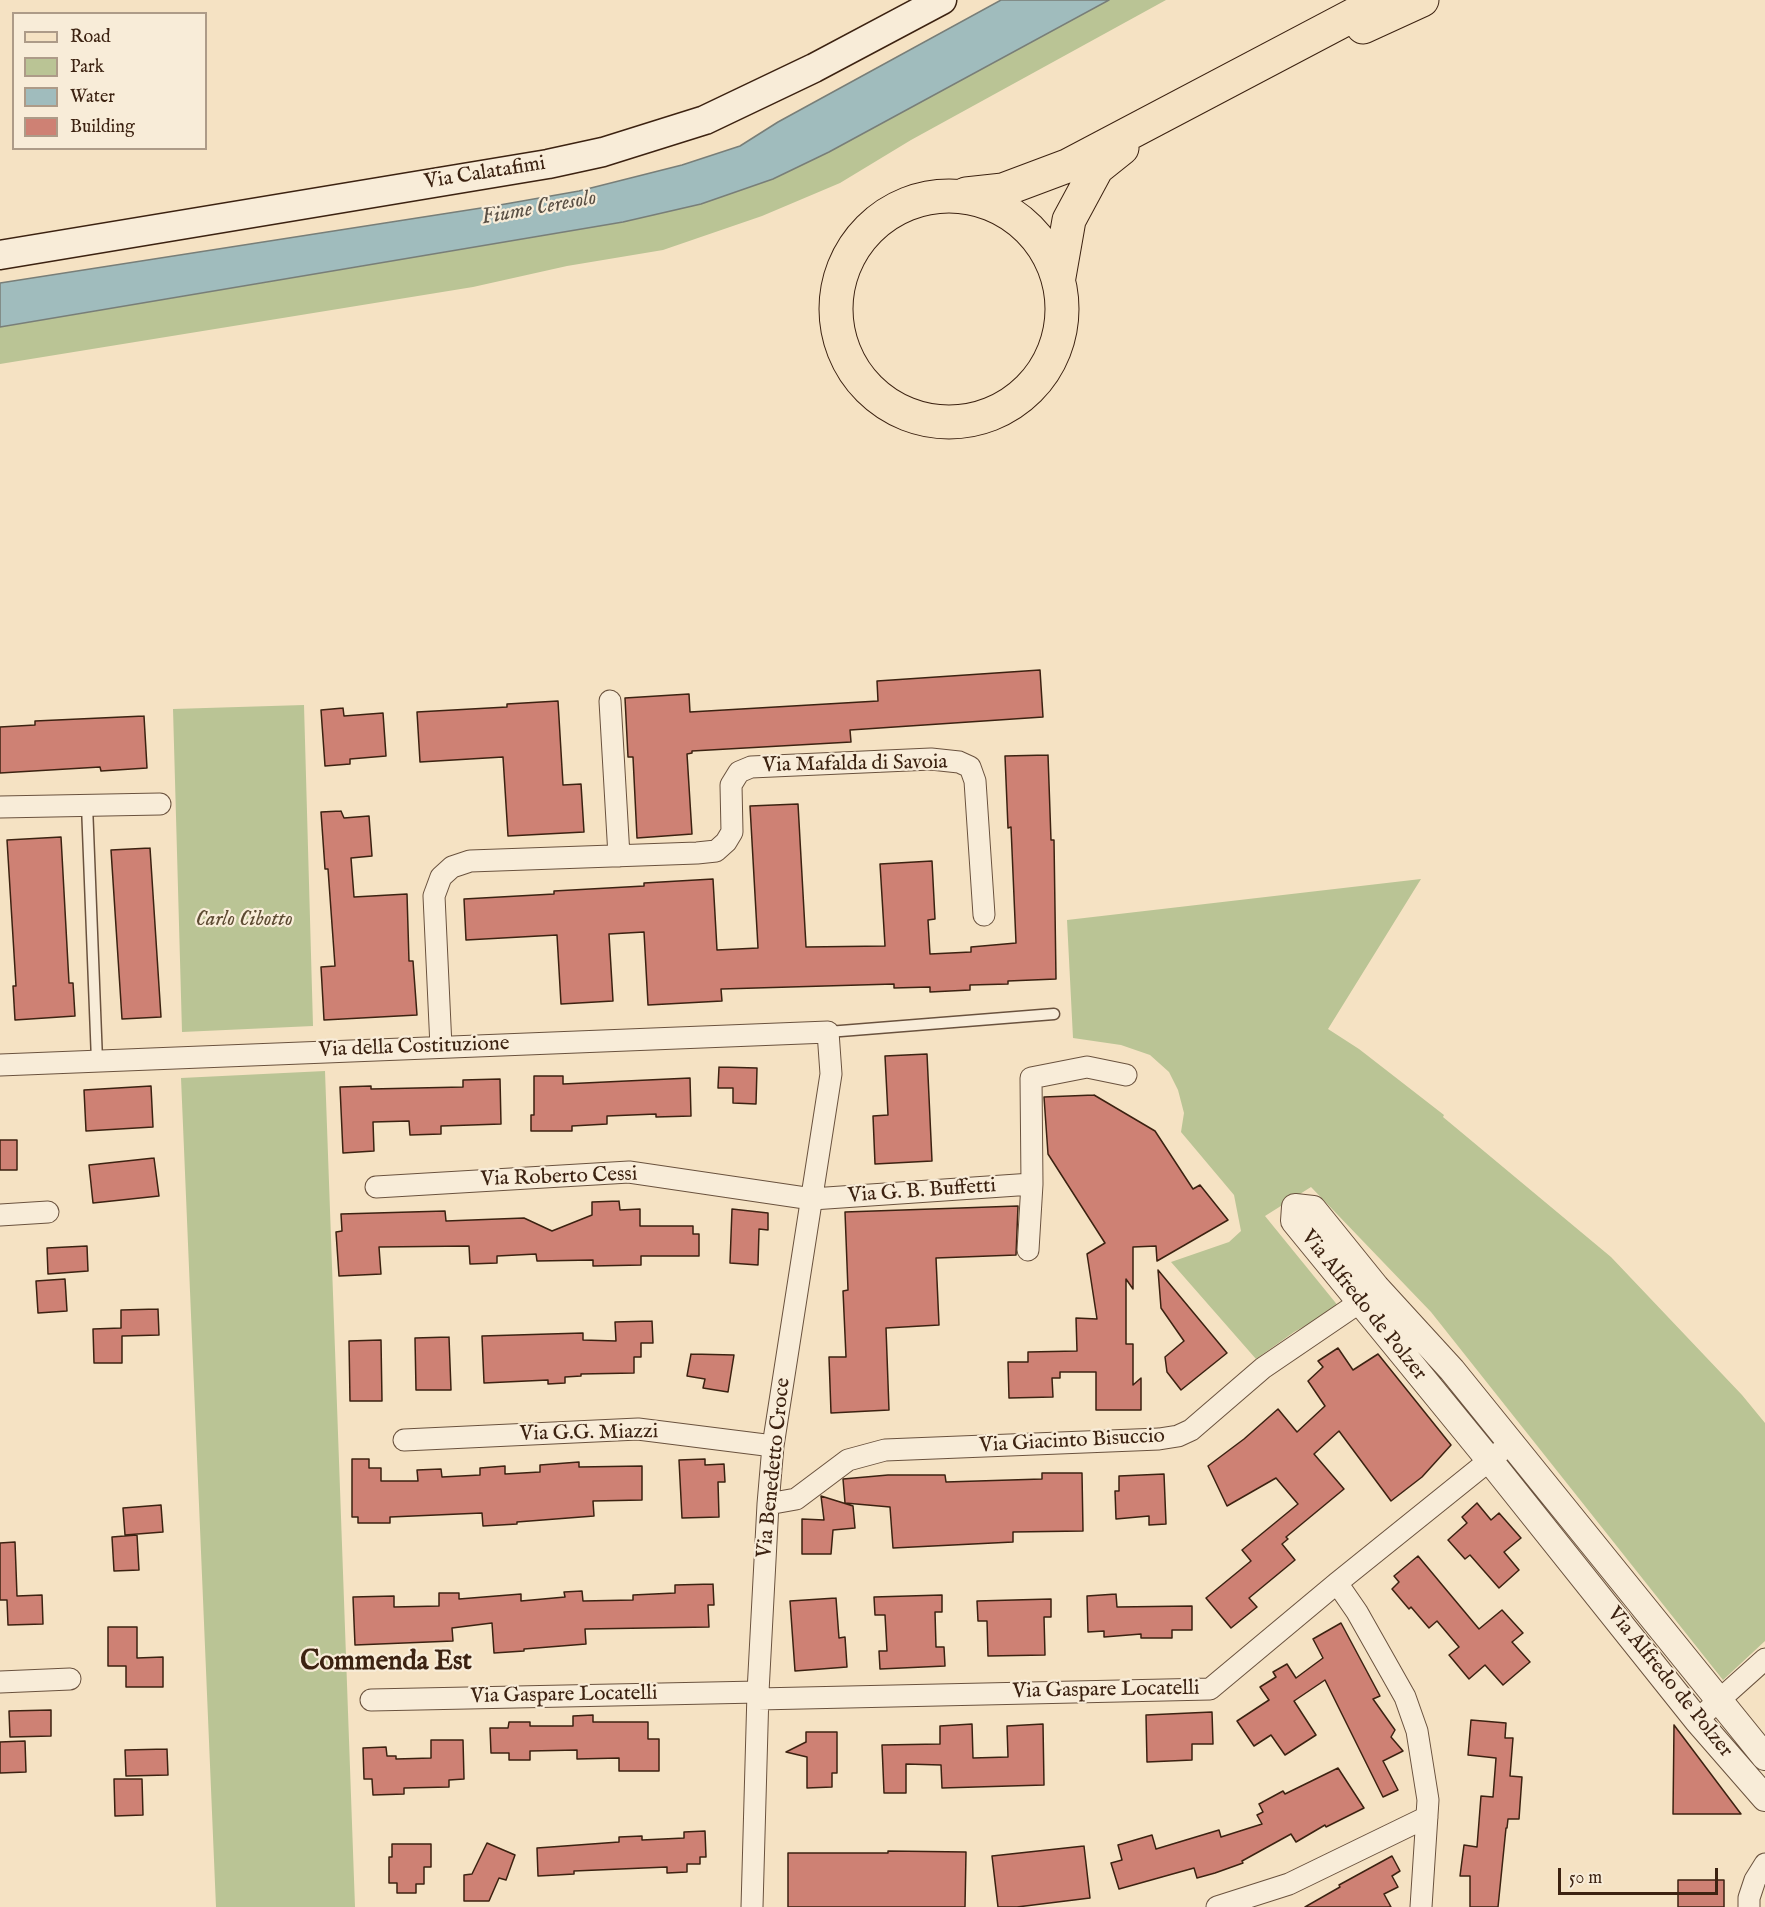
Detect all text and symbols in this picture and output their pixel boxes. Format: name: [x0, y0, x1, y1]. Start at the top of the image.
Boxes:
legend: [12, 12, 207, 150]
text: Road: [70, 26, 111, 49]
text: Park: [70, 56, 104, 79]
text: Water: [70, 86, 115, 109]
text: Building: [70, 116, 135, 139]
street label: Via Calatafimi: [423, 152, 547, 196]
water label: Fiume Ceresolo: [479, 186, 599, 232]
street label: Via Mafalda di Savoia: [762, 751, 948, 779]
park label: Carlo Cibotto: [195, 908, 293, 934]
street label: Via della Costituzione: [318, 1032, 510, 1064]
street label: Via Roberto Cessi: [480, 1163, 638, 1193]
street label: Via G. B. Buffetti: [847, 1174, 997, 1210]
street label: Via Alfredo de Polzer: [1295, 1226, 1431, 1386]
street label: Via Benedetto Croce: [753, 1377, 797, 1559]
street label: Via G.G. Miazzi: [520, 1420, 658, 1448]
street label: Via Giacinto Bisuccio: [979, 1425, 1165, 1459]
street label: Via Alfredo de Polzer: [1601, 1603, 1737, 1763]
district label: Commenda Est: [300, 1647, 472, 1679]
street label: Via Gaspare Locatelli: [1012, 1677, 1200, 1705]
street label: Via Gaspare Locatelli: [470, 1682, 658, 1710]
scale bar: [1561, 1856, 1722, 1894]
text: 50 m: [1569, 1867, 1602, 1890]

